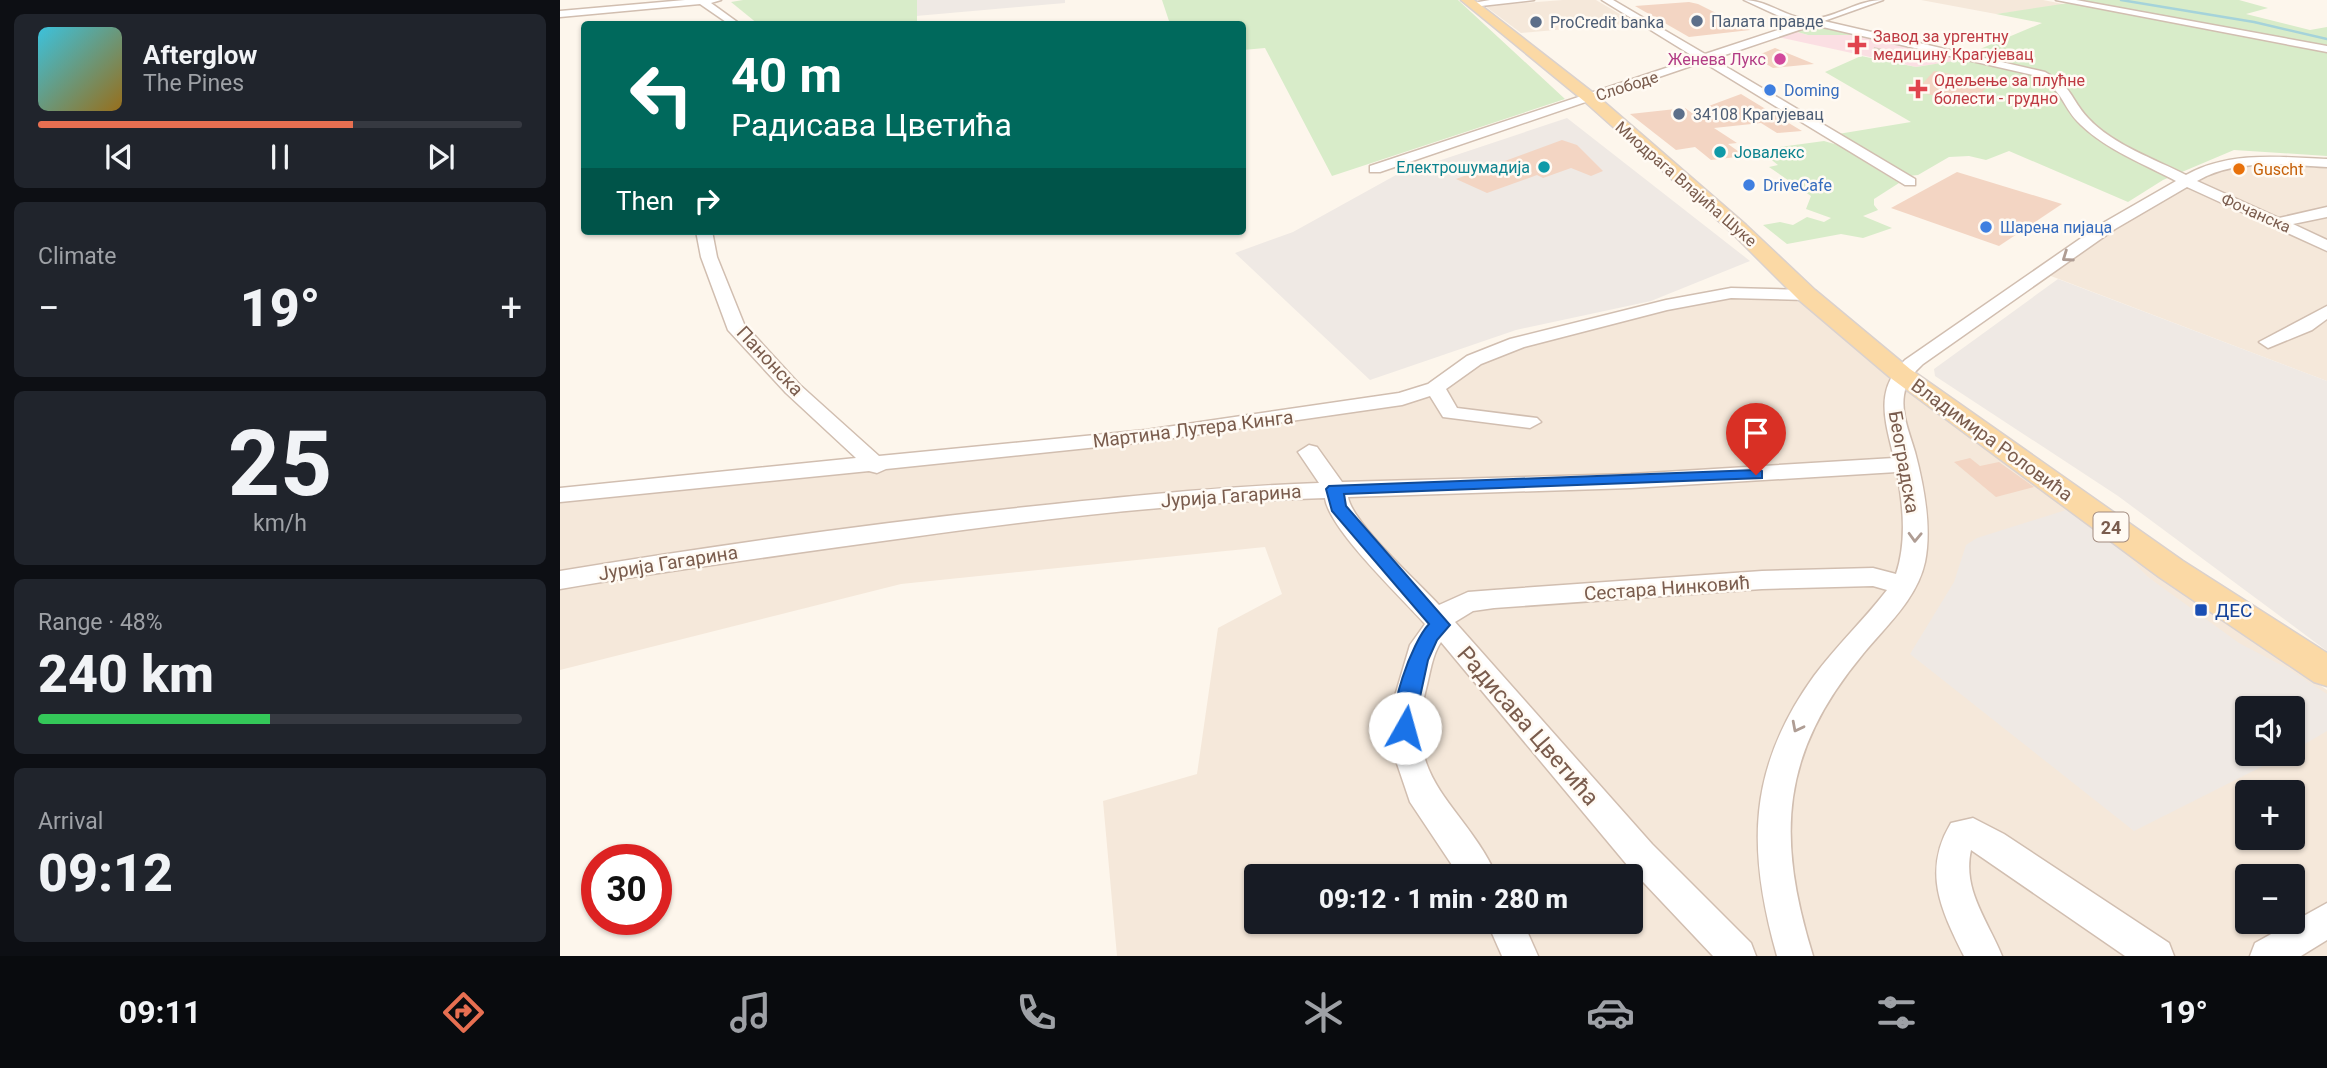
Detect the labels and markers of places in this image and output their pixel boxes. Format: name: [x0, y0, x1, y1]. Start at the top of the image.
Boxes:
place label: Палата правде: [1711, 12, 1823, 31]
place label: ProCredit banka: [1550, 13, 1664, 32]
marker: Палата правде: [1689, 13, 1705, 29]
marker: ProCredit banka: [1528, 14, 1544, 30]
place label: Завод за ургентну медицину Крагујевац: [1873, 27, 2034, 64]
marker: Завод за ургентну медицину Крагујевац: [1847, 35, 1867, 55]
place label: Женева Лукс: [1668, 50, 1766, 69]
marker: Женева Лукс: [1772, 51, 1788, 67]
place label: Одељење за плућне болести - грудно: [1934, 71, 2085, 108]
marker: Одељење за плућне болести - грудно: [1908, 79, 1928, 99]
place label: Doming: [1784, 81, 1839, 100]
marker: Doming: [1762, 82, 1778, 98]
place label: 34108 Крагујевац: [1693, 105, 1824, 124]
marker: 34108 Крагујевац: [1671, 106, 1687, 122]
place label: Јовалекс: [1734, 143, 1804, 162]
marker: Јовалекс: [1712, 144, 1728, 160]
place label: Електрошумадија: [1396, 158, 1530, 177]
marker: Електрошумадија: [1536, 159, 1552, 175]
place label: Guscht: [2253, 160, 2303, 179]
marker: Guscht: [2231, 161, 2247, 177]
place label: DriveCafe: [1763, 176, 1832, 195]
marker: DriveCafe: [1741, 177, 1757, 193]
place label: Шарена пијаца: [2000, 218, 2112, 237]
marker: Шарена пијаца: [1978, 219, 1994, 235]
pin: [1726, 403, 1786, 475]
place label: ДЕС: [2215, 599, 2252, 622]
marker: ДЕС: [2193, 602, 2209, 618]

